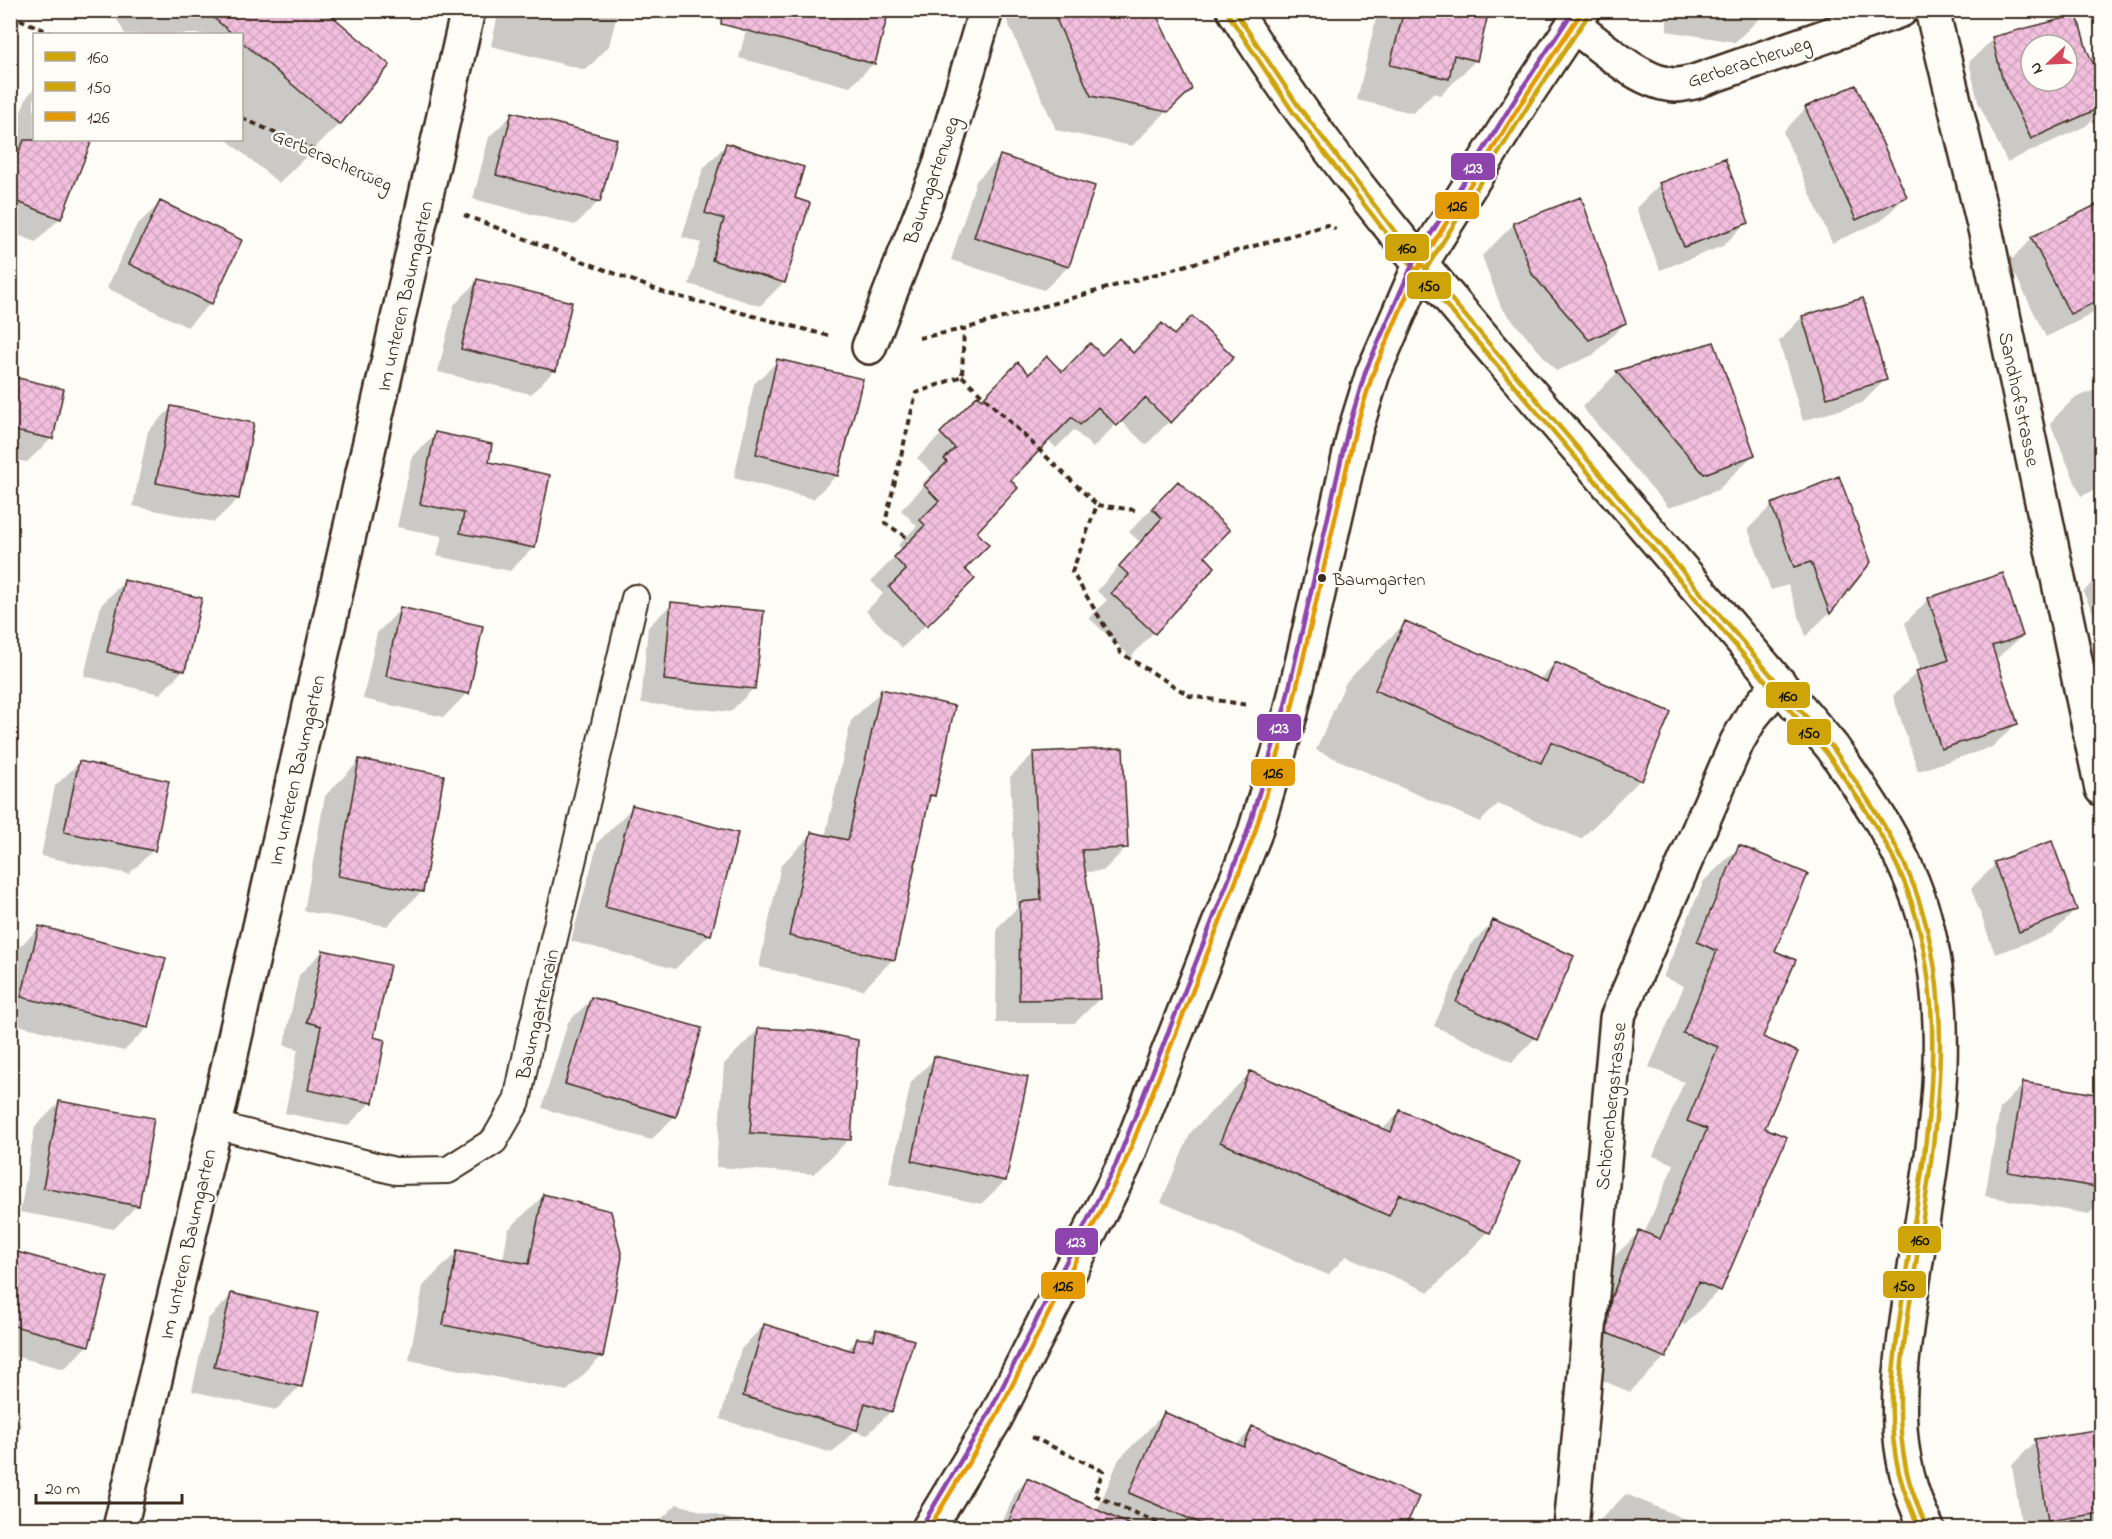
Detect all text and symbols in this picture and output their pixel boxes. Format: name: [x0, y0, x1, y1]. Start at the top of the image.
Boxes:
street label: Gerberacherweg: [1684, 30, 1816, 98]
legend: [33, 33, 243, 141]
north arrow: [2019, 33, 2079, 93]
text: 160: [87, 46, 109, 72]
text: N: [2024, 58, 2050, 78]
text: 150: [87, 76, 111, 102]
text: 126: [87, 106, 110, 132]
street label: Baumgartenweg: [898, 113, 970, 250]
street label: Gerberacherweg: [267, 122, 397, 202]
line badge: 123: [1450, 152, 1496, 181]
text: 123: [1463, 157, 1483, 181]
line badge: 126: [1434, 191, 1480, 220]
text: 126: [1447, 195, 1468, 219]
street label: Im unteren Baumgarten: [370, 198, 443, 395]
line badge: 160: [1384, 233, 1430, 262]
text: 160: [1397, 237, 1417, 261]
line badge: 150: [1406, 271, 1452, 300]
text: 150: [1418, 275, 1440, 299]
street label: Sandhofstrasse: [1989, 329, 2046, 470]
place label: Baumgarten: [1332, 568, 1426, 595]
marker: Baumgarten: [1316, 572, 1328, 584]
street label: Im unteren Baumgarten: [262, 672, 335, 869]
line badge: 160: [1765, 681, 1811, 709]
text: 160: [1778, 685, 1798, 709]
line badge: 123: [1256, 713, 1302, 742]
text: 123: [1269, 717, 1289, 741]
line badge: 150: [1786, 718, 1832, 746]
text: 150: [1798, 722, 1820, 746]
line badge: 126: [1250, 758, 1296, 787]
text: 126: [1263, 762, 1284, 786]
street label: Baumgartenrain: [510, 946, 570, 1084]
street label: Schönenbergstrasse: [1589, 1021, 1637, 1192]
street label: Im unteren Baumgarten: [153, 1146, 226, 1343]
line badge: 160: [1897, 1225, 1942, 1254]
line badge: 123: [1054, 1227, 1099, 1256]
text: 160: [1910, 1229, 1930, 1253]
text: 123: [1066, 1231, 1086, 1255]
line badge: 150: [1882, 1270, 1927, 1299]
line badge: 126: [1040, 1271, 1086, 1300]
text: 126: [1053, 1275, 1074, 1299]
text: 150: [1893, 1275, 1915, 1299]
scale bar: [36, 1467, 182, 1505]
text: 20 m: [45, 1477, 80, 1503]

